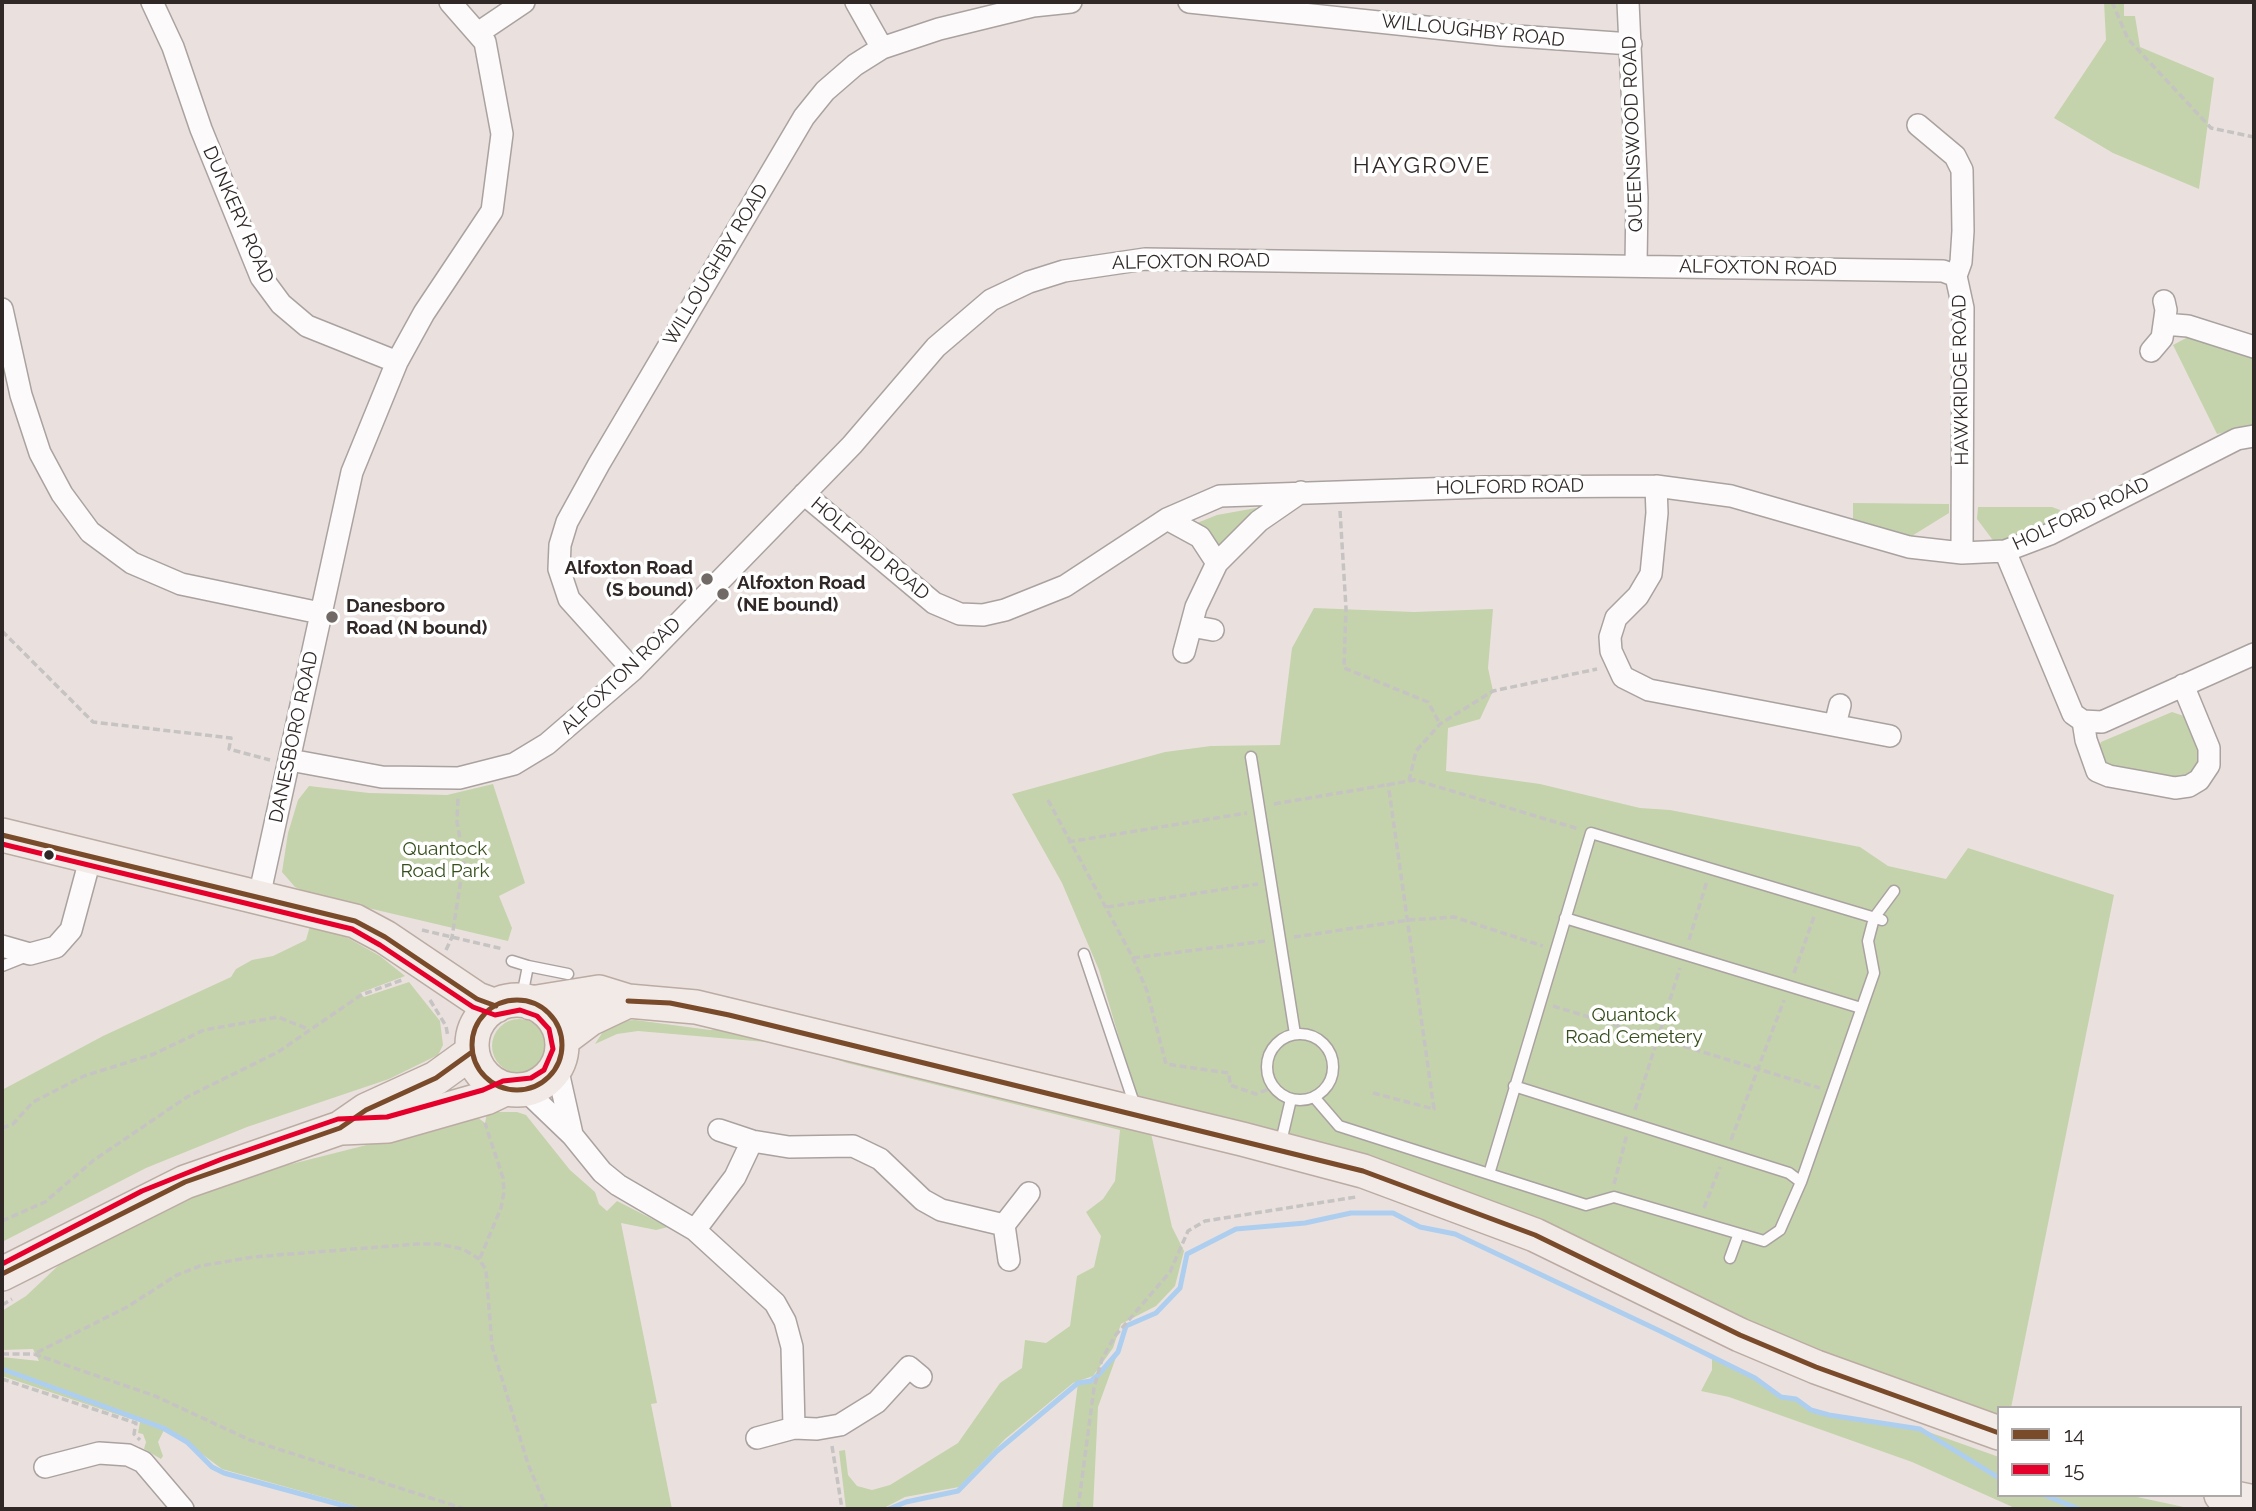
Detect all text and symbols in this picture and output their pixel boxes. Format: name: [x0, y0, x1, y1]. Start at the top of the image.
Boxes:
street label: WILLOUGHBY ROAD: [1380, 10, 1566, 52]
street label: QUEENSWOOD ROAD: [1618, 35, 1648, 233]
street label: DUNKERY ROAD: [197, 143, 279, 287]
district label: HAYGROVE: [1354, 152, 1490, 180]
street label: WILLOUGHBY ROAD: [659, 180, 773, 350]
street label: ALFOXTON ROAD: [1112, 249, 1270, 275]
street label: ALFOXTON ROAD: [1679, 255, 1837, 281]
street label: HAWKRIDGE ROAD: [1948, 294, 1974, 466]
street label: HOLFORD ROAD: [2009, 472, 2153, 556]
street label: HOLFORD ROAD: [1436, 474, 1584, 500]
street label: HOLFORD ROAD: [806, 493, 934, 605]
place label: Alfoxton Road (S bound): [565, 557, 693, 601]
marker: Alfoxton Road (S bound): [699, 571, 715, 587]
place label: Alfoxton Road (NE bound): [737, 572, 865, 616]
marker: Alfoxton Road (NE bound): [715, 586, 731, 602]
place label: Danesboro Road (N bound): [346, 595, 487, 639]
marker: Danesboro Road (N bound): [324, 609, 340, 625]
street label: ALFOXTON ROAD: [556, 613, 686, 739]
street label: DANESBORO ROAD: [265, 649, 323, 825]
park label: Quantock Road Park: [400, 838, 490, 882]
unlabelled marker: [42, 848, 56, 862]
park label: Quantock Road Cemetery: [1565, 1004, 1703, 1048]
legend: [1997, 1406, 2242, 1497]
text: 14: [2064, 1422, 2084, 1447]
text: 15: [2064, 1457, 2084, 1482]

